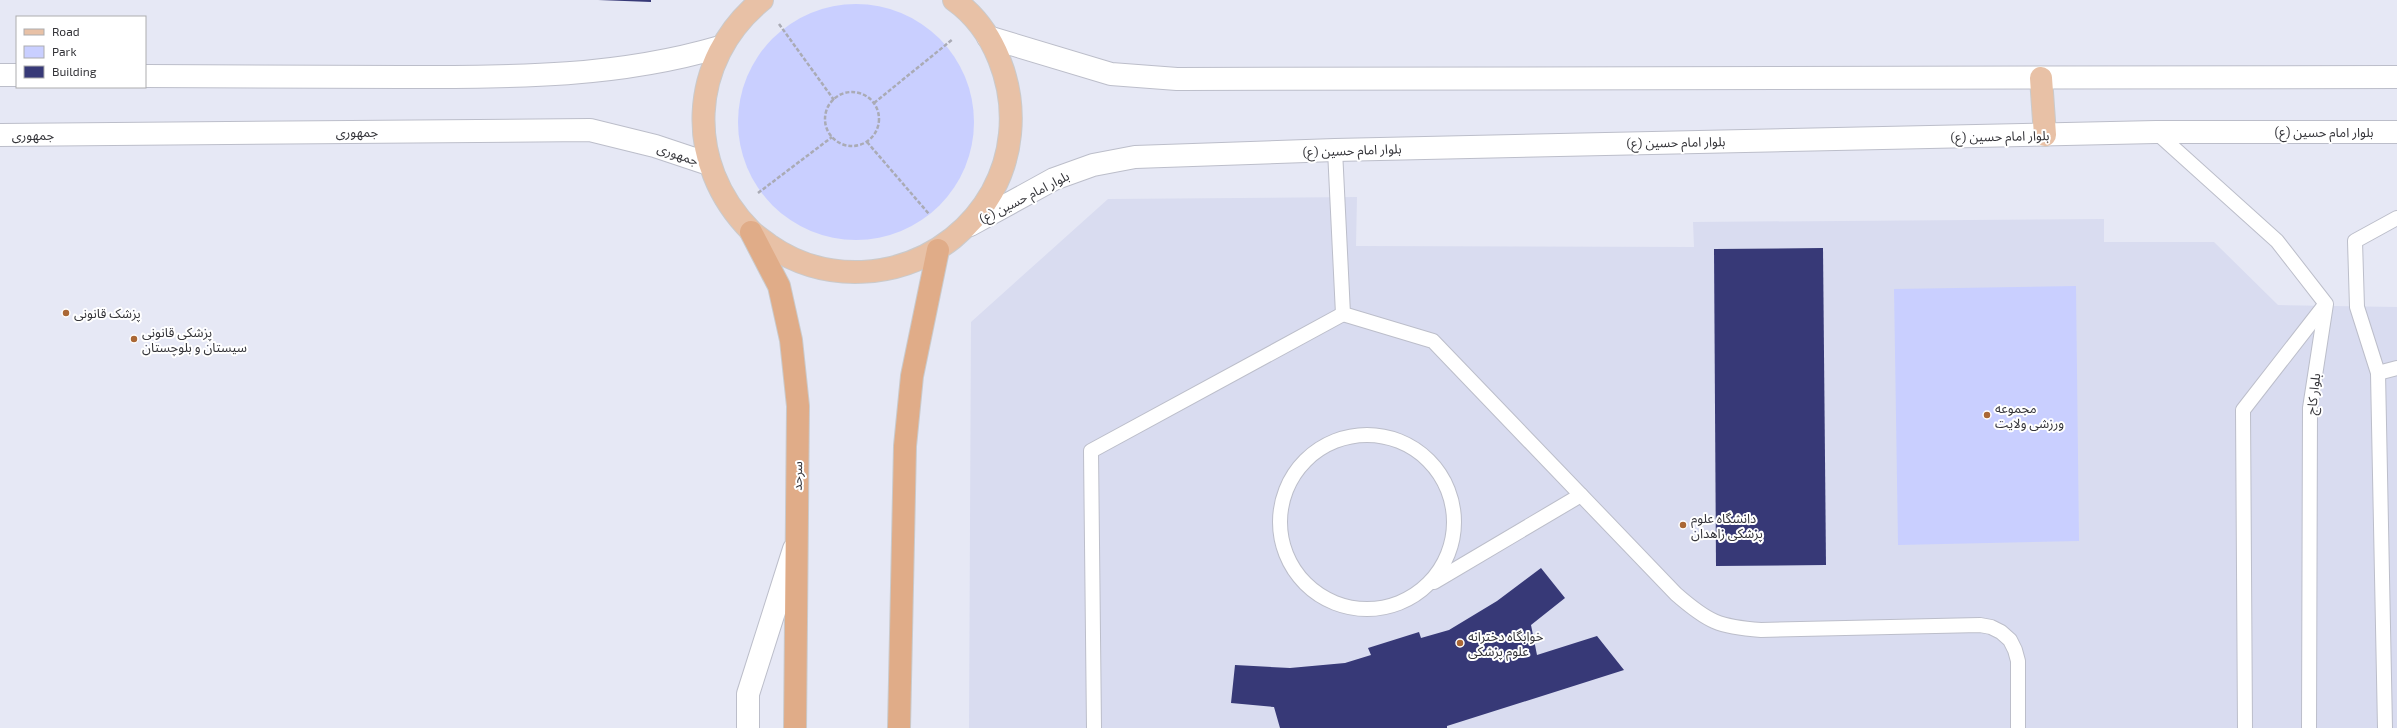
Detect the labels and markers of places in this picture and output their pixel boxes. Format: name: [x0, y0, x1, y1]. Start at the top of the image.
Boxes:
place label: پزشک قانونی: [74, 305, 141, 323]
marker: پزشک قانونی: [61, 308, 71, 318]
place label: پزشکی قانونی سیستان و بلوچستان: [142, 324, 247, 357]
marker: پزشکی قانونی سیستان و بلوچستان: [129, 334, 139, 344]
place label: مجموعه ورزشی ولایت: [1995, 400, 2064, 432]
marker: مجموعه ورزشی ولایت: [1982, 410, 1992, 420]
place label: دانشگاه علوم پزشکی زاهدان: [1691, 510, 1763, 543]
marker: دانشگاه علوم پزشکی زاهدان: [1678, 520, 1688, 530]
place label: خوابگاه دخترانه علوم پزشکی: [1468, 628, 1544, 661]
marker: خوابگاه دخترانه علوم پزشکی: [1455, 638, 1465, 648]

